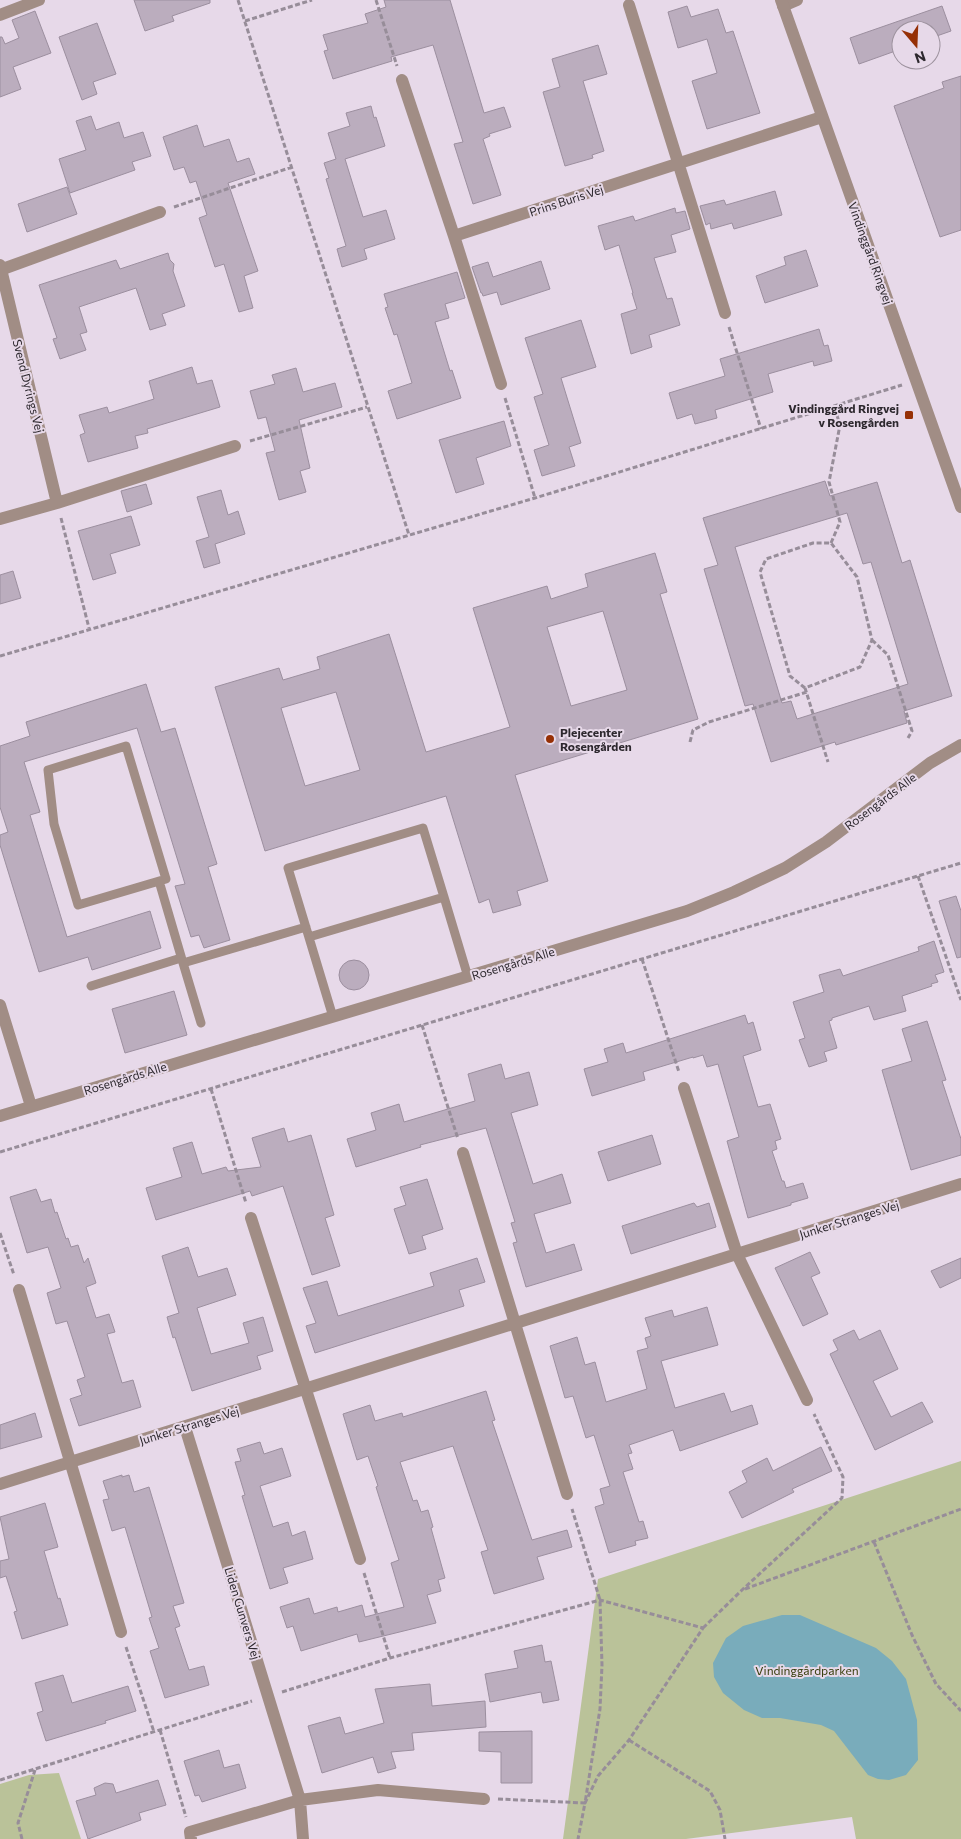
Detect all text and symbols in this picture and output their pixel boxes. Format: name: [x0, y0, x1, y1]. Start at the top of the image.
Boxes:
north arrow: [891, 20, 941, 70]
text: N: [913, 48, 928, 68]
street label: Prins Buris Vej: [527, 181, 605, 219]
street label: Vindinggård Ringvej: [846, 200, 896, 306]
street label: Svend Dyrings Vej: [11, 338, 47, 434]
place label: Vindinggård Ringvej v Rosengården: [788, 401, 899, 429]
marker: Vindinggård Ringvej v Rosengården: [903, 409, 915, 421]
place label: Plejecenter Rosengården: [560, 725, 632, 753]
marker: Plejecenter Rosengården: [544, 733, 556, 745]
street label: Rosengårds Alle: [841, 770, 919, 832]
street label: Rosengårds Alle: [470, 944, 556, 982]
street label: Rosengårds Alle: [82, 1059, 168, 1097]
street label: Junker Stranges Vej: [797, 1197, 901, 1242]
street label: Junker Stranges Vej: [137, 1403, 241, 1448]
street label: Liden Gunvers Vej: [222, 1565, 264, 1661]
park label: Vindinggårdparken: [755, 1663, 859, 1677]

